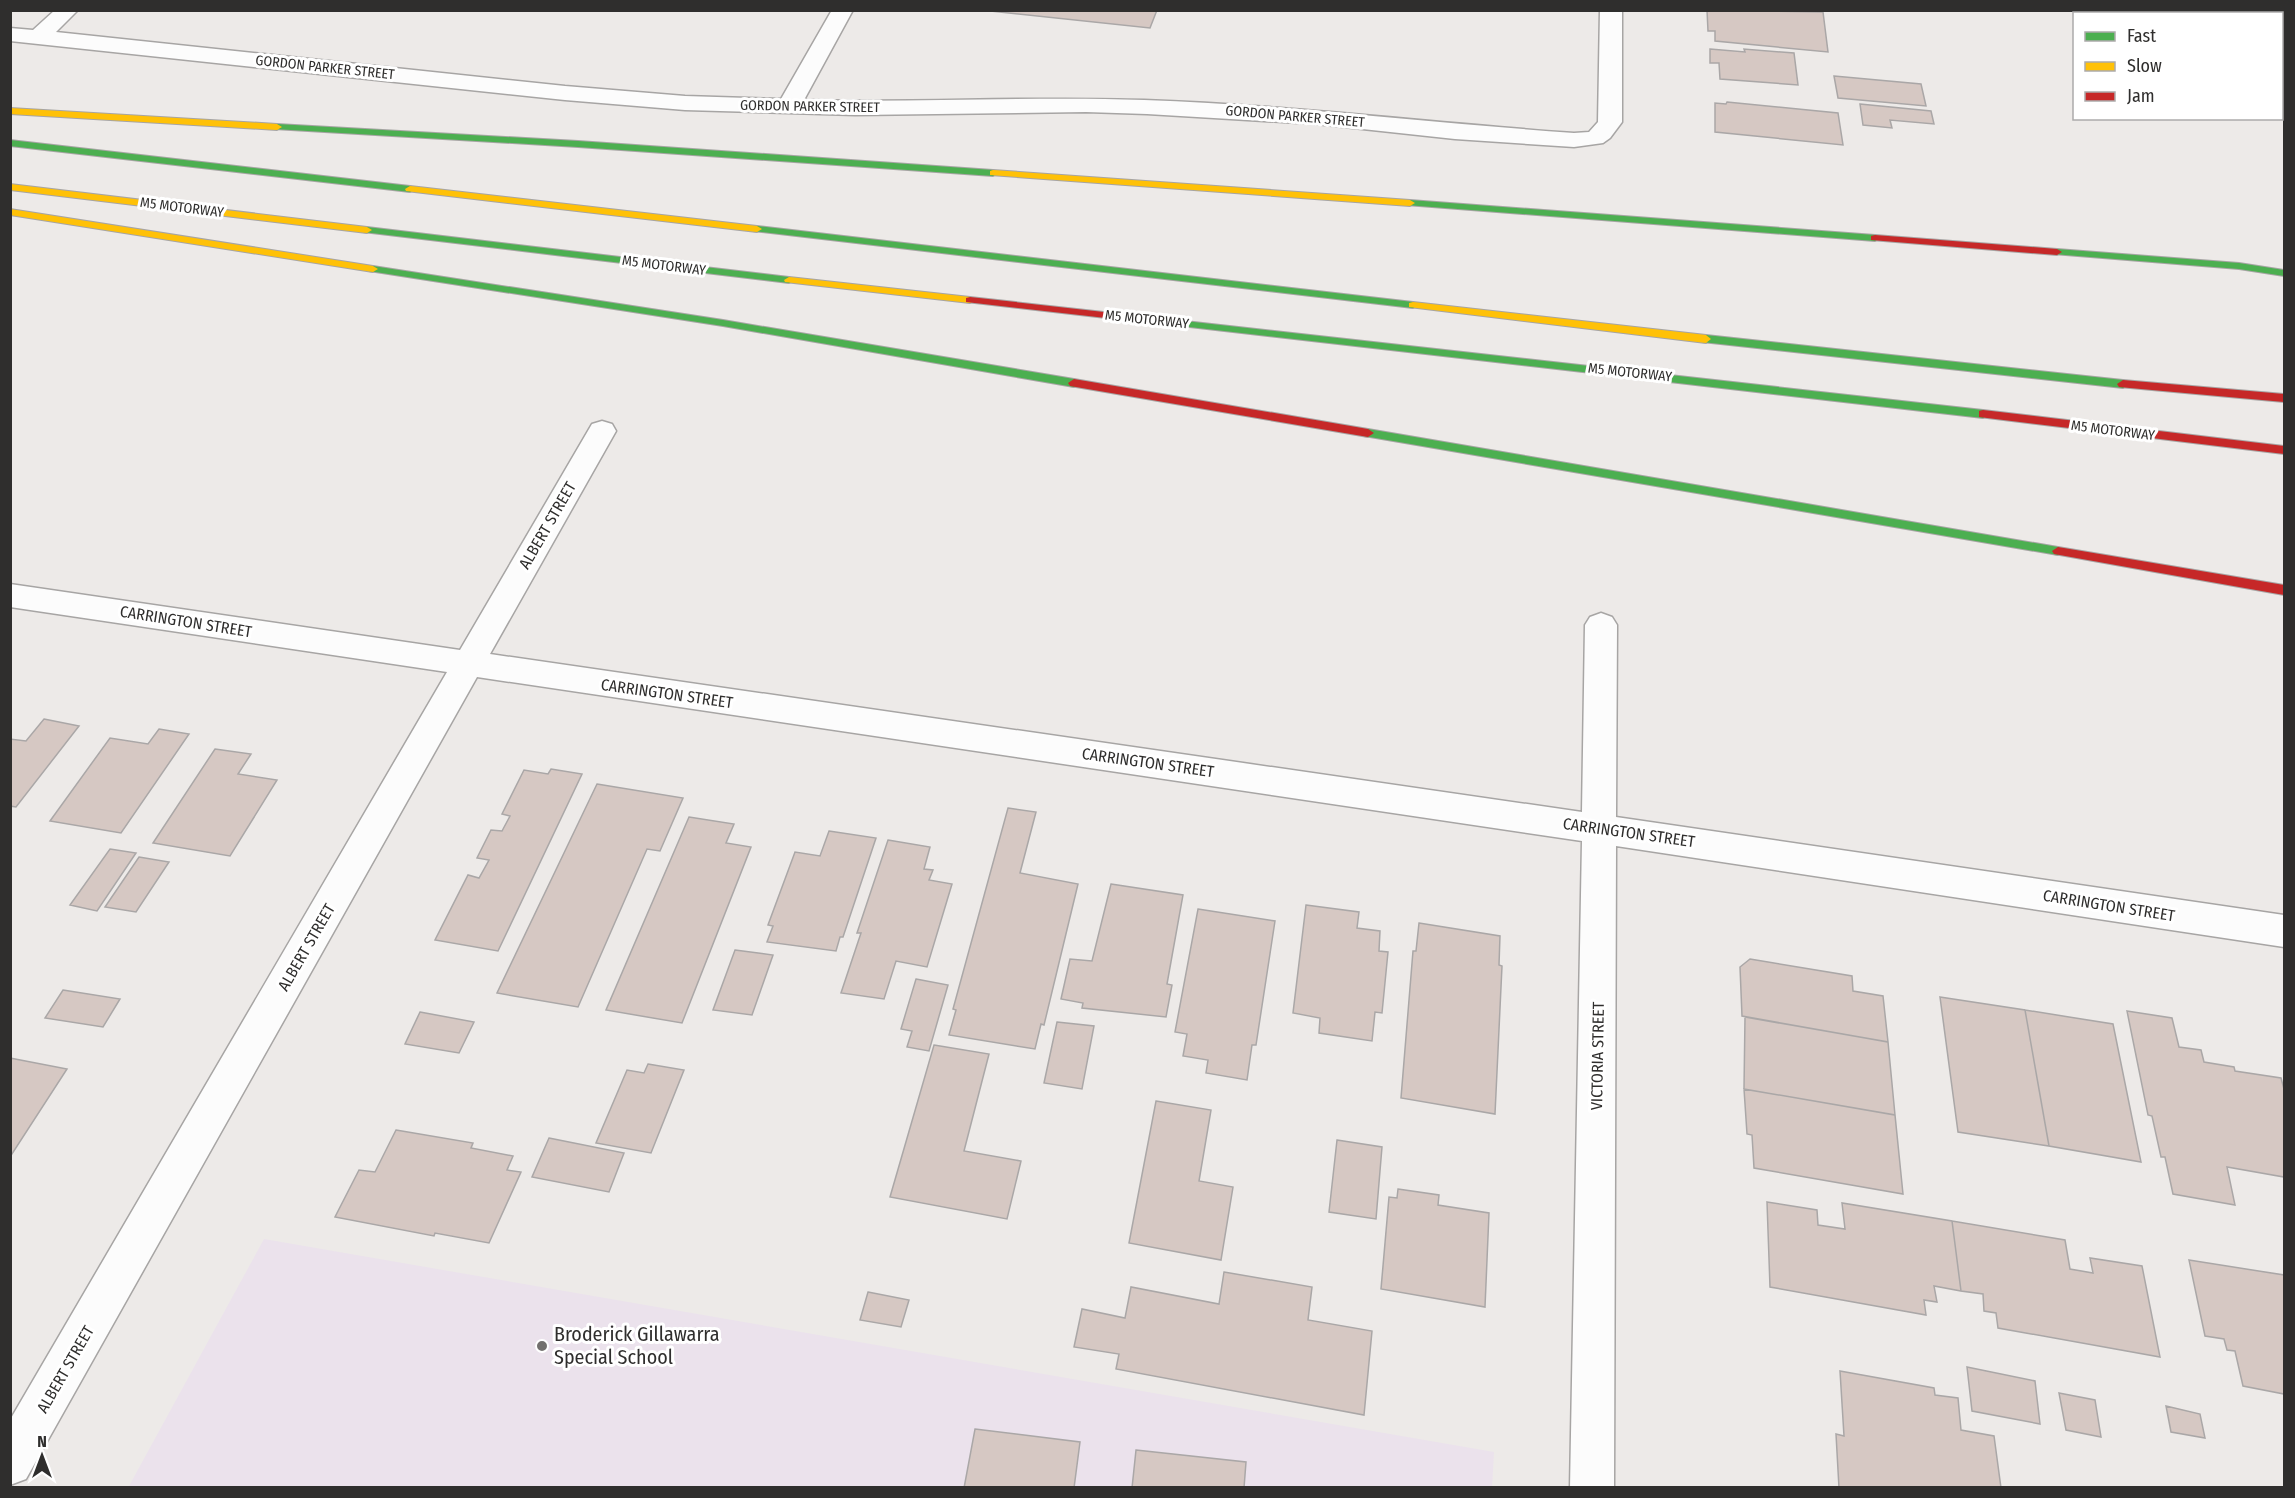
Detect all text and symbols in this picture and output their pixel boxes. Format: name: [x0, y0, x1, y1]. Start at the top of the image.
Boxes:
legend: [2073, 12, 2283, 120]
text: Fast: [2127, 25, 2156, 47]
street label: GORDON PARKER STREET: [254, 52, 396, 83]
text: Slow: [2127, 55, 2162, 77]
text: Jam: [2127, 85, 2155, 107]
street label: GORDON PARKER STREET: [740, 97, 881, 116]
street label: GORDON PARKER STREET: [1225, 102, 1366, 131]
street label: M5 MOTORWAY: [139, 194, 225, 221]
street label: M5 MOTORWAY: [621, 252, 707, 279]
street label: M5 MOTORWAY: [1104, 307, 1190, 332]
street label: M5 MOTORWAY: [1587, 360, 1673, 385]
street label: M5 MOTORWAY: [2070, 417, 2156, 444]
street label: ALBERT STREET: [515, 478, 580, 572]
street label: CARRINGTON STREET: [119, 602, 254, 641]
street label: CARRINGTON STREET: [600, 675, 735, 712]
street label: CARRINGTON STREET: [1081, 744, 1216, 781]
street label: CARRINGTON STREET: [1562, 814, 1697, 851]
street label: CARRINGTON STREET: [2042, 886, 2177, 925]
street label: ALBERT STREET: [274, 900, 339, 994]
street label: VICTORIA STREET: [1587, 1001, 1608, 1110]
street label: ALBERT STREET: [33, 1322, 98, 1416]
place label: Broderick Gillawarra Special School: [554, 1322, 720, 1369]
marker: Broderick Gillawarra Special School: [535, 1339, 549, 1353]
north arrow: [12, 1426, 72, 1486]
text: N: [37, 1432, 47, 1451]

